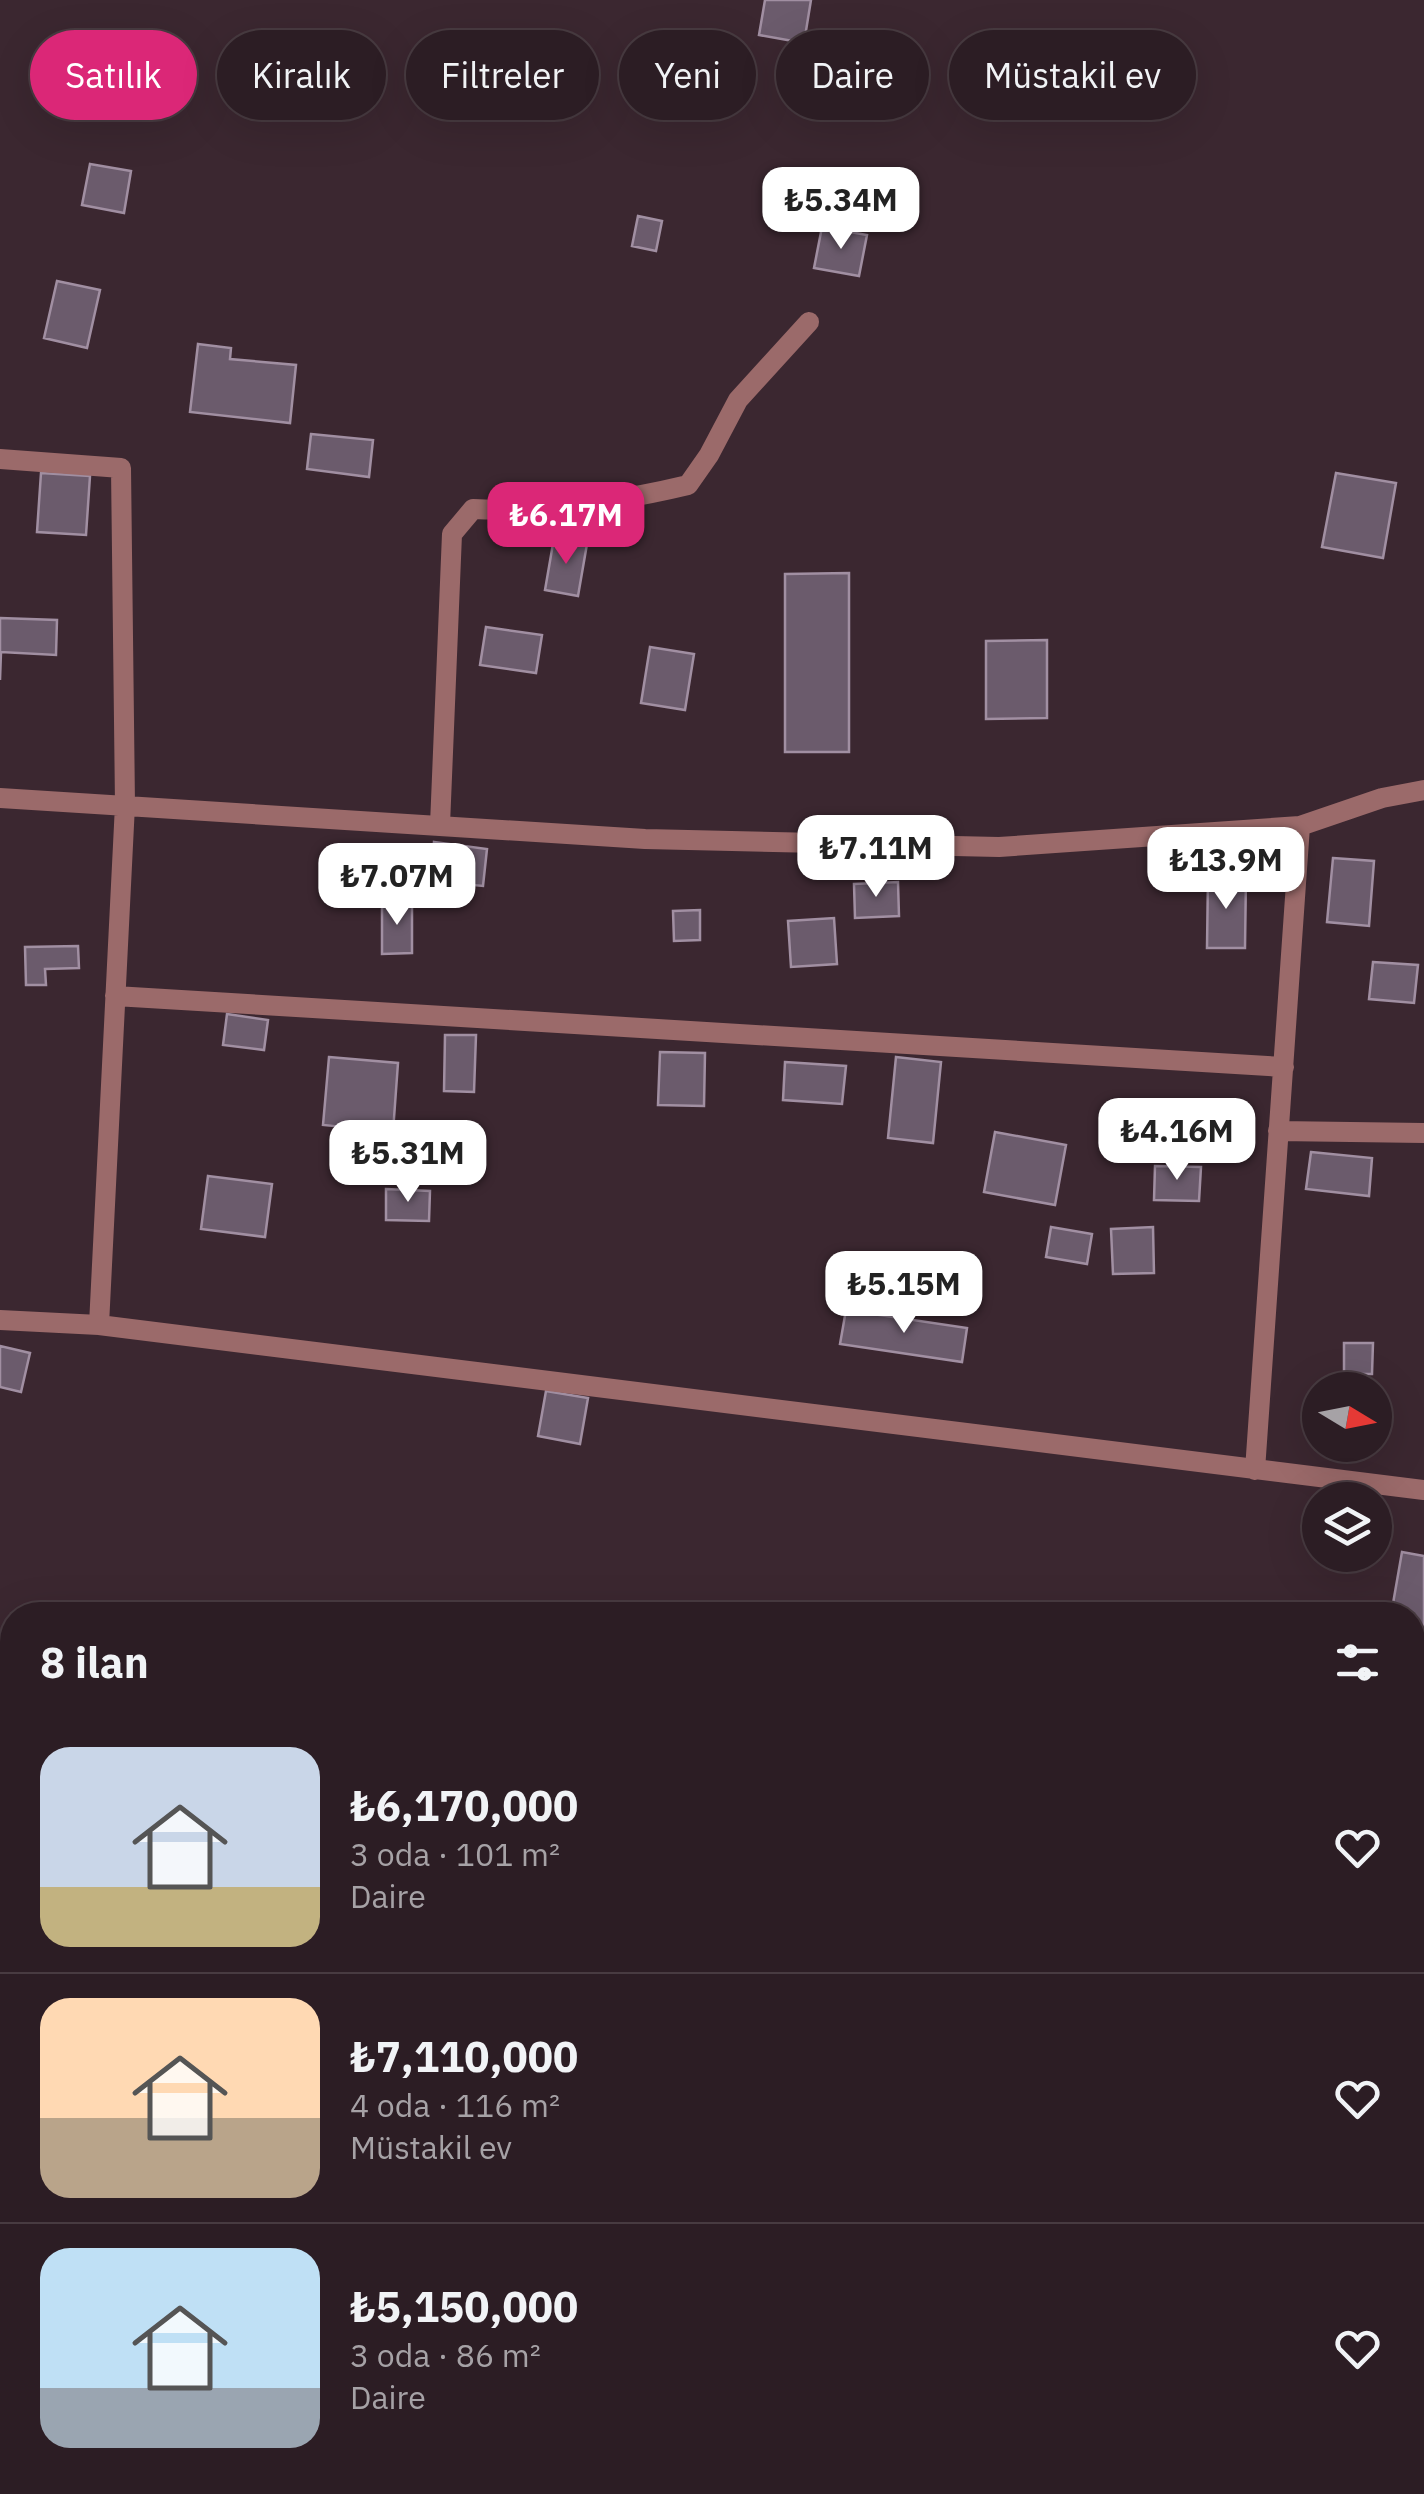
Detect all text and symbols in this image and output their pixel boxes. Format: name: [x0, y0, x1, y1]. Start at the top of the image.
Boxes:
chip: Satılık: [30, 30, 197, 120]
chip: Kiralık: [217, 30, 386, 120]
chip: Filtreler: [406, 30, 599, 120]
chip: Yeni: [619, 30, 756, 120]
chip: Daire: [776, 30, 929, 120]
chip: Müstakil ev: [949, 30, 1196, 120]
pin: ₺5.34M: [760, 167, 922, 252]
text: ₺5.34M: [784, 178, 898, 220]
pin: ₺6.17M: [485, 482, 647, 567]
text: ₺6.17M: [509, 493, 623, 535]
pin: ₺7.11M: [795, 815, 957, 900]
text: ₺7.11M: [819, 826, 933, 868]
pin: ₺13.9M: [1145, 827, 1307, 912]
text: ₺13.9M: [1169, 838, 1283, 880]
pin: ₺7.07M: [316, 843, 478, 928]
text: ₺7.07M: [340, 854, 454, 896]
pin: ₺4.16M: [1096, 1098, 1258, 1183]
text: ₺4.16M: [1120, 1109, 1234, 1151]
pin: ₺5.31M: [327, 1120, 489, 1205]
text: ₺5.31M: [351, 1131, 465, 1173]
pin: ₺5.15M: [823, 1251, 985, 1336]
text: ₺5.15M: [847, 1262, 961, 1304]
north arrow: [1302, 1372, 1392, 1462]
map controls: [1302, 1372, 1392, 1572]
button: layers: [1302, 1482, 1392, 1572]
text: 8 ilan: [40, 1635, 149, 1690]
icon: filters: [1330, 1635, 1385, 1690]
text: ₺6,170,000: [350, 1778, 578, 1833]
icon: home: [120, 1787, 240, 1907]
icon: heart: [1330, 1820, 1385, 1875]
text: 3 oda · 101 m²: [350, 1833, 560, 1875]
text: Daire: [350, 1875, 426, 1917]
text: ₺7,110,000: [350, 2029, 578, 2084]
icon: home: [120, 2038, 240, 2158]
icon: heart: [1330, 2071, 1385, 2126]
text: 4 oda · 116 m²: [350, 2084, 560, 2126]
text: Müstakil ev: [350, 2126, 512, 2168]
text: ₺5,150,000: [350, 2279, 578, 2334]
icon: home: [120, 2288, 240, 2408]
icon: heart: [1330, 2321, 1385, 2376]
text: 3 oda · 86 m²: [350, 2334, 541, 2376]
text: Daire: [350, 2376, 426, 2418]

